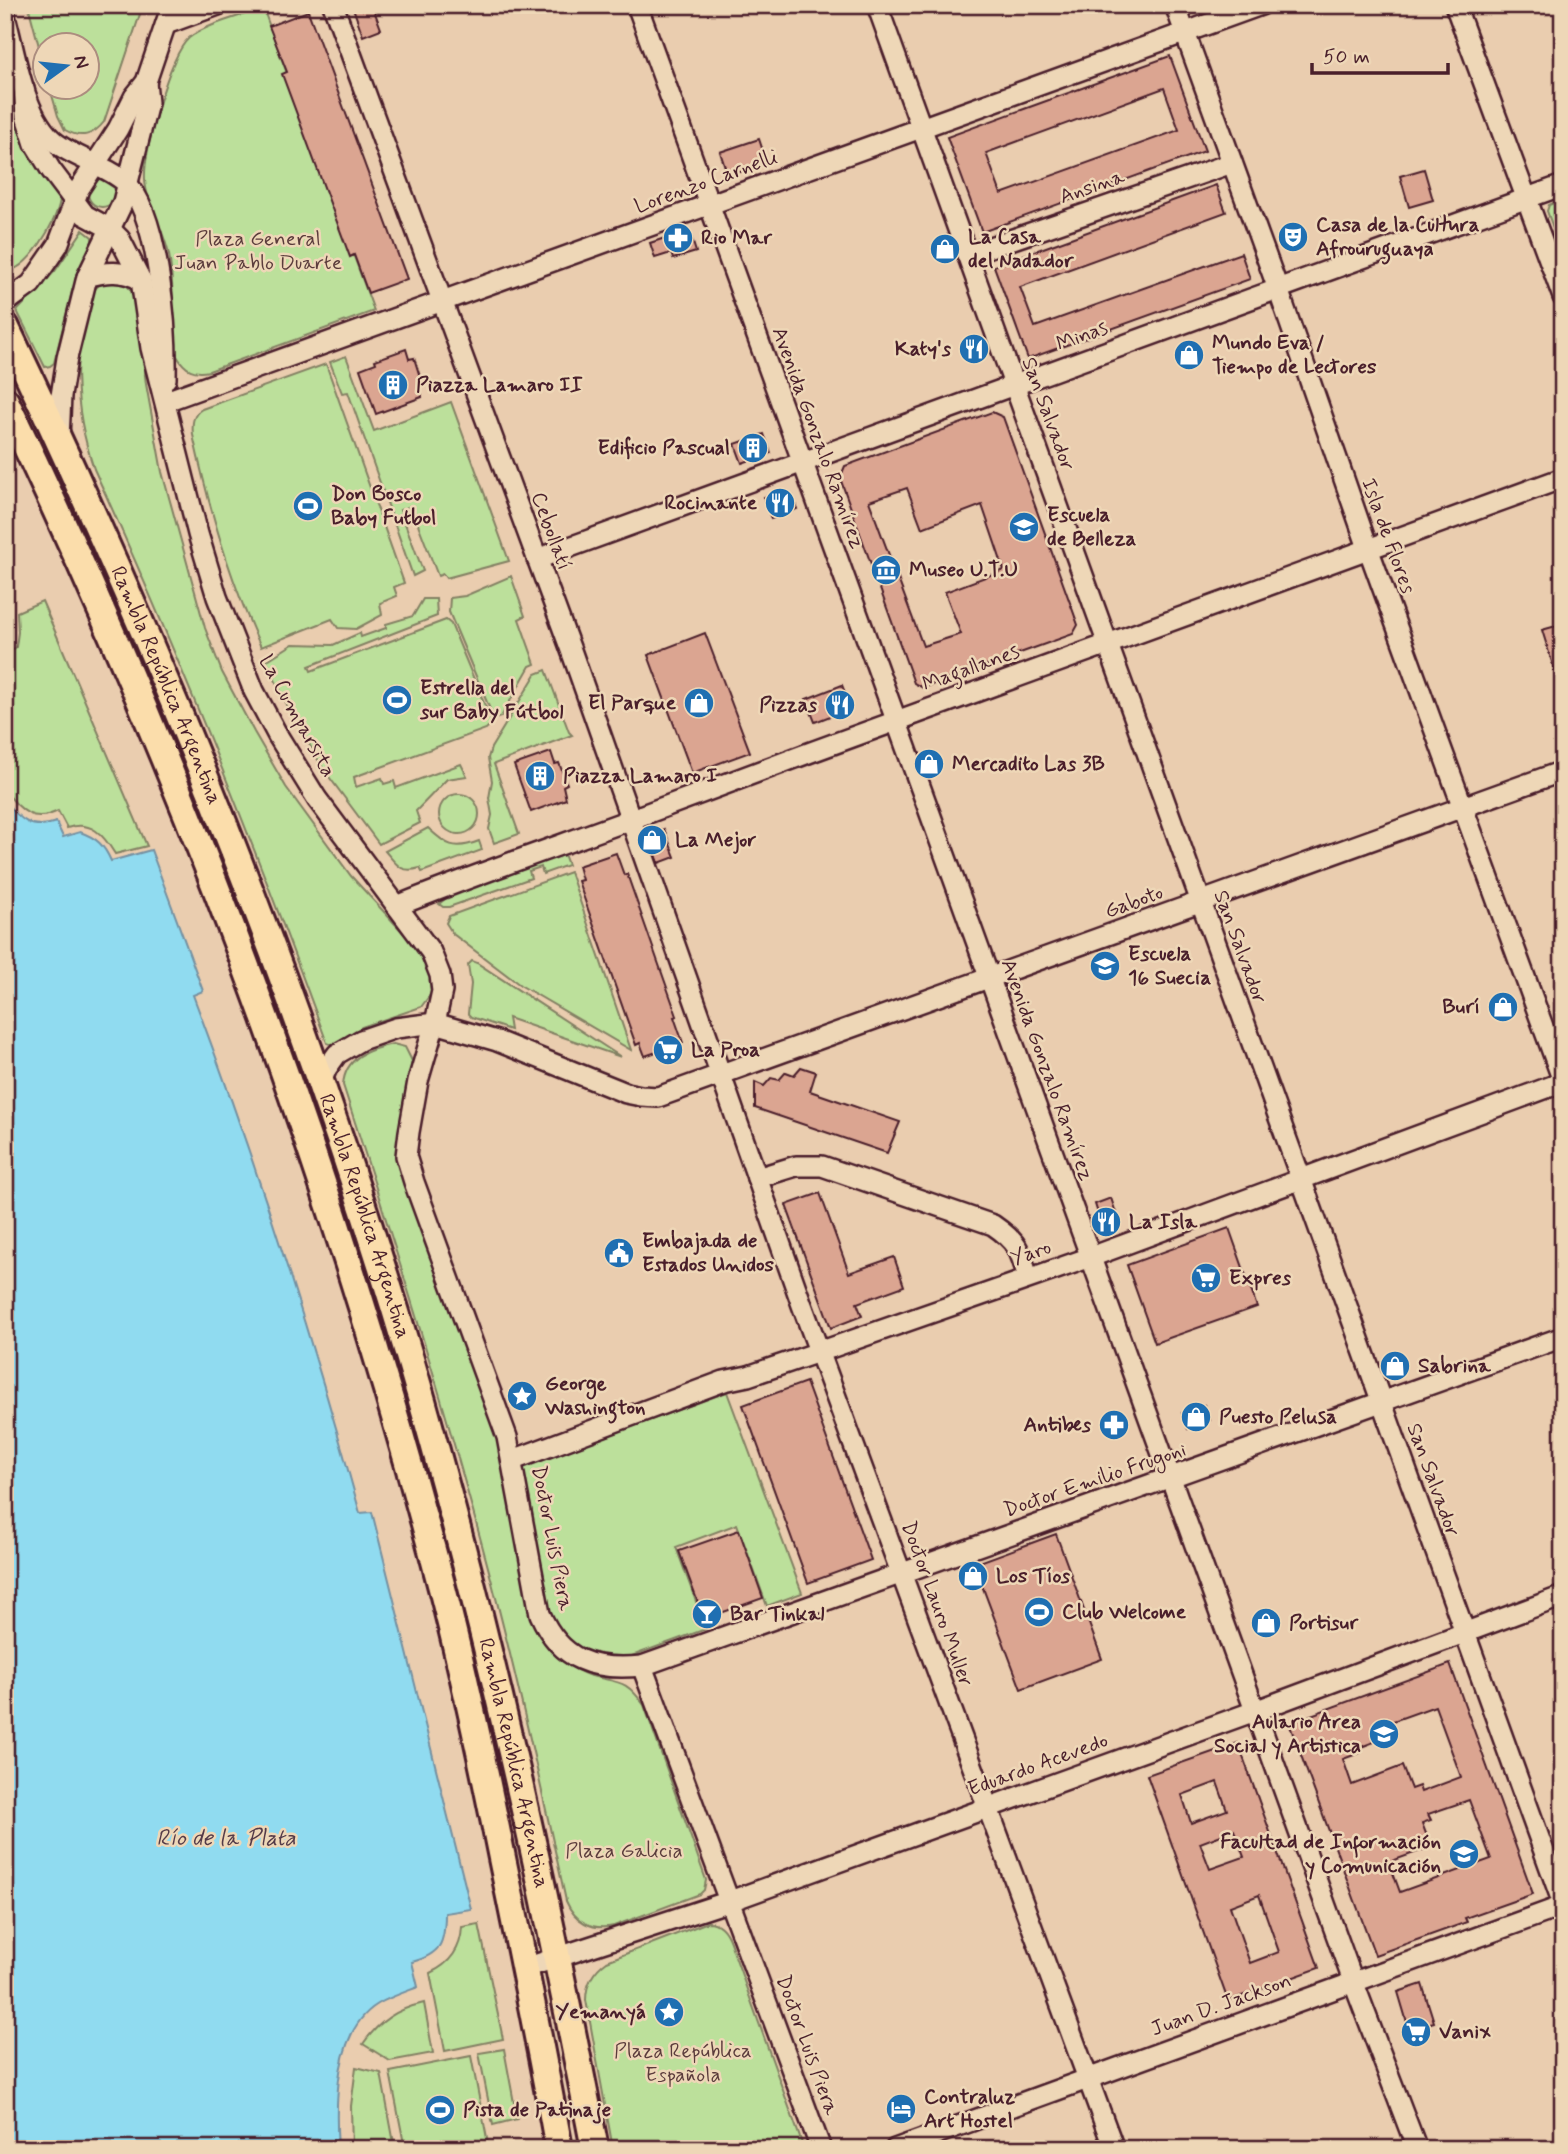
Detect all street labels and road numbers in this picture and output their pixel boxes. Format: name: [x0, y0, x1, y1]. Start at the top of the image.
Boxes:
street label: Lorenzo Carnelli: [631, 143, 781, 221]
street label: Ansina: [1056, 163, 1129, 211]
street label: Minas: [1052, 314, 1112, 358]
street label: Avenida Gonzalo Ramírez: [765, 323, 871, 553]
street label: San Salvador: [1015, 353, 1082, 475]
street label: Isla de Flores: [1354, 474, 1422, 598]
street label: Cebollatí: [524, 488, 578, 574]
street label: Rambla República Argentina: [103, 562, 229, 809]
street label: Magallanes: [918, 637, 1024, 700]
street label: La Cumparsita: [252, 650, 342, 782]
street label: Gaboto: [1101, 879, 1167, 925]
street label: San Salvador: [1207, 886, 1274, 1008]
street label: Avenida Gonzalo Ramírez: [994, 955, 1100, 1185]
street label: Rambla República Argentina: [312, 1090, 417, 1342]
street label: Yaro: [1007, 1233, 1055, 1273]
street label: San Salvador: [1400, 1419, 1467, 1541]
street label: Doctor Emilio Frugoni: [1000, 1436, 1190, 1525]
street label: Doctor Luis Piera: [524, 1463, 580, 1613]
street label: Doctor Lauro Muller: [894, 1517, 980, 1691]
street label: Rambla República Argentina: [471, 1635, 556, 1891]
street label: Eduardo Acevedo: [964, 1727, 1112, 1803]
street label: Juan D. Jackson: [1147, 1967, 1295, 2043]
street label: Doctor Luis Piera: [769, 1971, 845, 2119]

